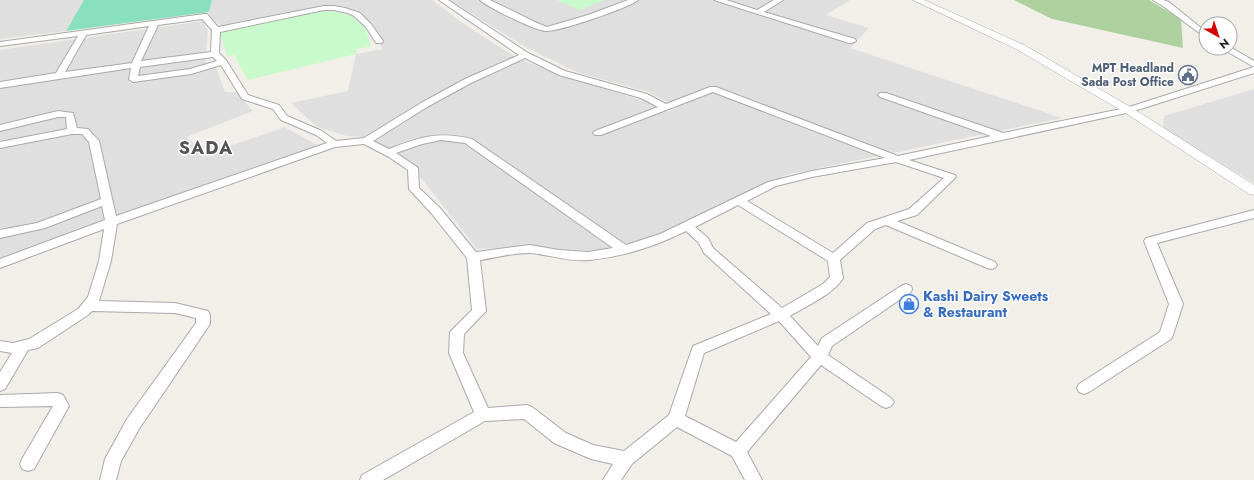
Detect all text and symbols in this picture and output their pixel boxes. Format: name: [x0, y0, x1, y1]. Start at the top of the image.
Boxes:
north arrow: [1198, 16, 1238, 56]
text: N: [1216, 35, 1233, 53]
place label: MPT Headland Sada Post Office: [1081, 59, 1174, 91]
public building icon: MPT Headland Sada Post Office: [1177, 64, 1199, 86]
district label: SADA: [179, 135, 233, 161]
place label: Kashi Dairy Sweets & Restaurant: [923, 286, 1049, 322]
shop icon: Kashi Dairy Sweets & Restaurant: [898, 293, 920, 315]

